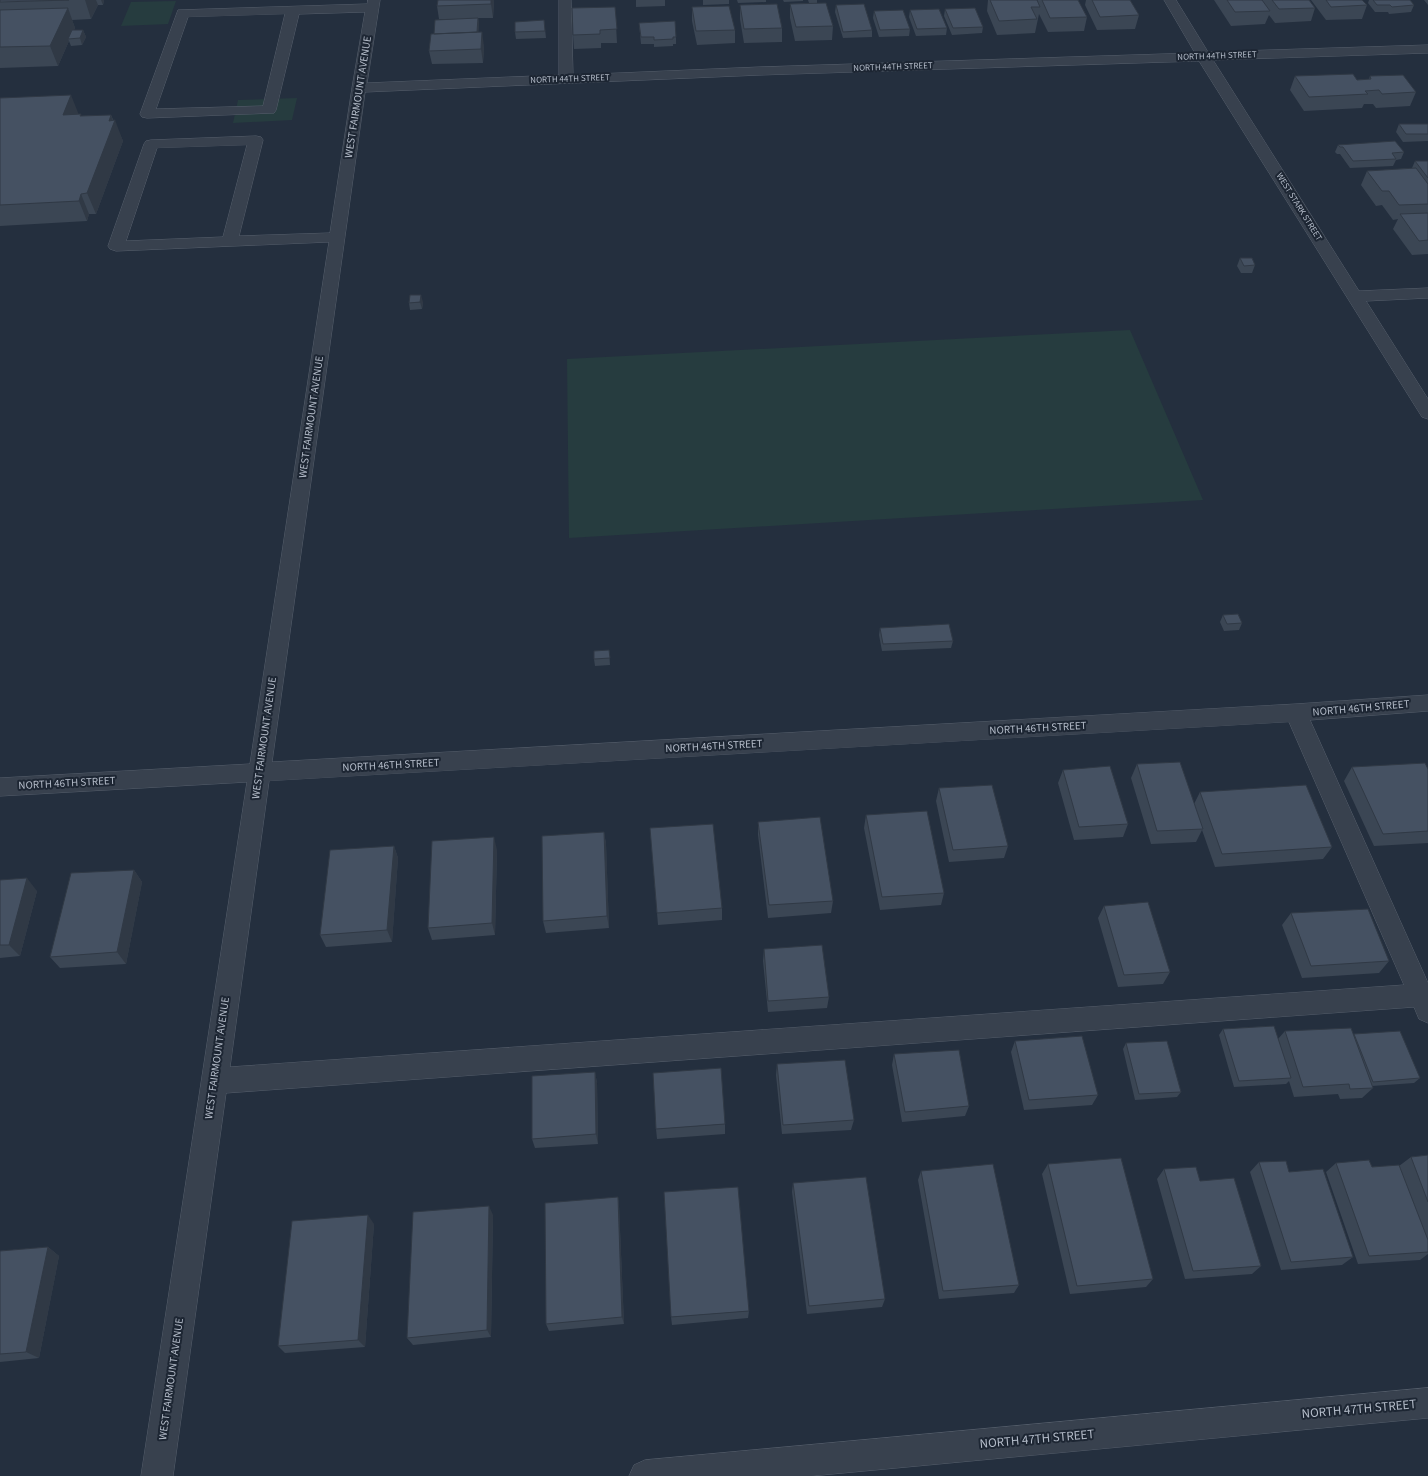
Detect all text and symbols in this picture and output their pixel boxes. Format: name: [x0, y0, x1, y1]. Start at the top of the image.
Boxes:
street label: WEST FAIRMOUNT AVENUE: [341, 35, 375, 159]
street label: NORTH 44TH STREET: [1177, 48, 1257, 64]
street label: NORTH 44TH STREET: [853, 59, 933, 75]
street label: NORTH 44TH STREET: [530, 71, 610, 87]
street label: WEST STARK STREET: [1273, 170, 1325, 244]
street label: WEST FAIRMOUNT AVENUE: [295, 355, 327, 479]
street label: WEST FAIRMOUNT AVENUE: [248, 676, 280, 800]
street label: NORTH 46TH STREET: [1312, 696, 1410, 720]
street label: NORTH 46TH STREET: [989, 718, 1087, 738]
street label: NORTH 46TH STREET: [665, 736, 763, 756]
street label: NORTH 46TH STREET: [342, 755, 440, 775]
street label: NORTH 46TH STREET: [18, 773, 116, 793]
street label: WEST FAIRMOUNT AVENUE: [201, 996, 233, 1120]
street label: WEST FAIRMOUNT AVENUE: [155, 1317, 187, 1441]
street label: NORTH 47TH STREET: [1301, 1395, 1417, 1423]
street label: NORTH 47TH STREET: [979, 1425, 1095, 1453]

